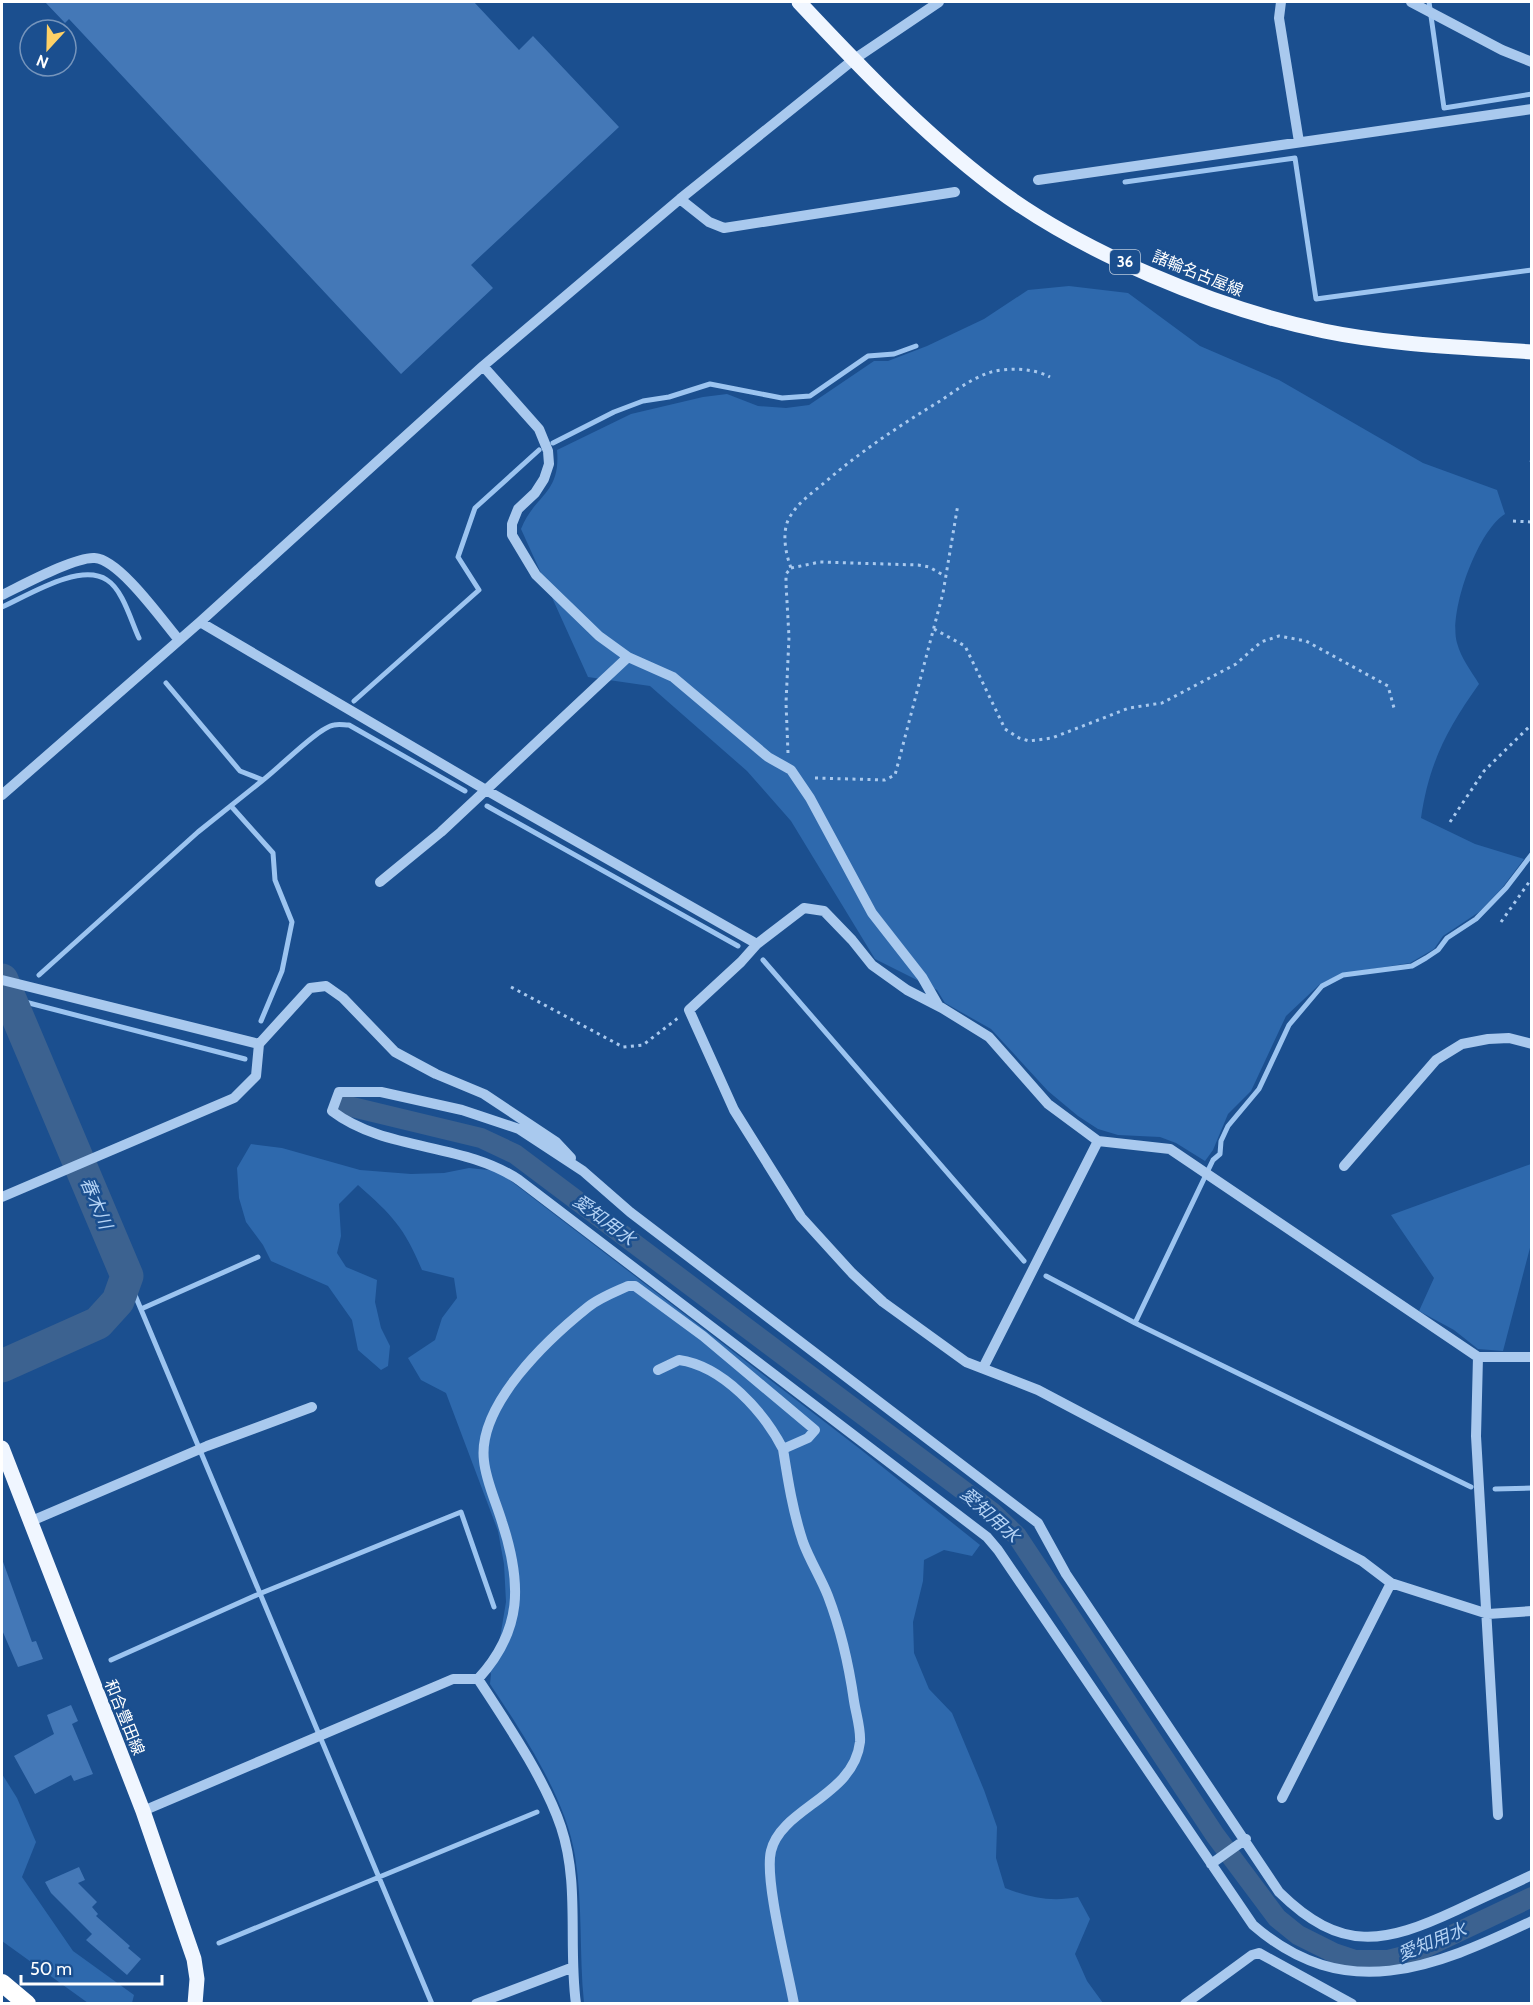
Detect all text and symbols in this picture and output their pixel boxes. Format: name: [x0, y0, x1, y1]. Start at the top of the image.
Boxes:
north arrow: [18, 18, 78, 78]
text: N: [34, 51, 51, 72]
street label: 諸輪名古屋線: [1150, 247, 1246, 300]
road number: 36: [1110, 250, 1140, 274]
water label: 春木川: [75, 1174, 117, 1234]
water label: 愛知用水: [569, 1190, 641, 1252]
water label: 愛知用水: [956, 1483, 1026, 1549]
street label: 和合豊田線: [101, 1677, 148, 1758]
water label: 愛知用水: [1395, 1918, 1471, 1966]
scale bar: [21, 1948, 162, 1986]
text: 50 m: [30, 1958, 72, 1980]

